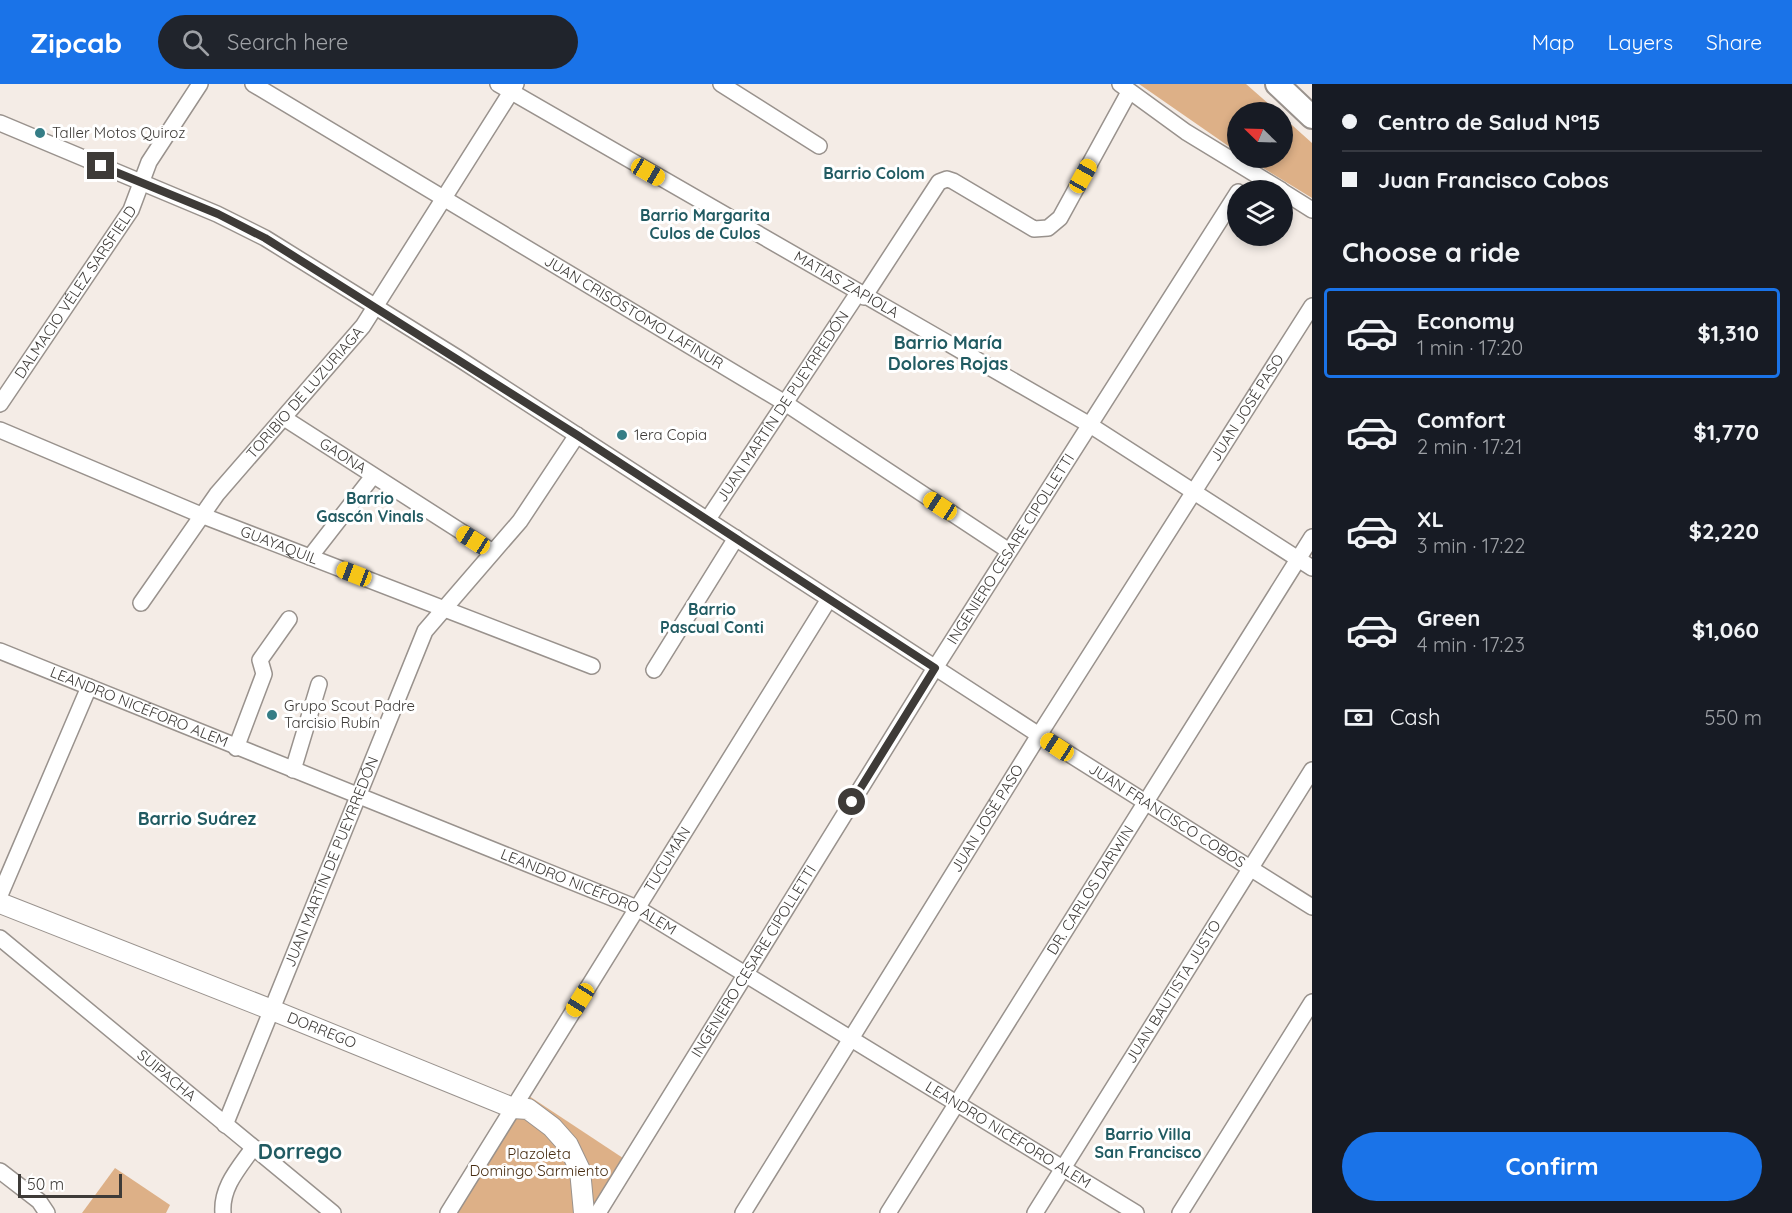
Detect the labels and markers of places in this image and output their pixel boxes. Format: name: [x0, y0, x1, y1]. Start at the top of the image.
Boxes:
place label: Taller Motos Quiroz: [52, 123, 185, 142]
marker: Taller Motos Quiroz: [33, 126, 47, 140]
place label: 1era Copia: [634, 425, 707, 444]
marker: 1era Copia: [615, 428, 629, 442]
place label: Grupo Scout Padre Tarcisio Rubín: [284, 696, 415, 732]
marker: Grupo Scout Padre Tarcisio Rubín: [265, 708, 279, 722]

